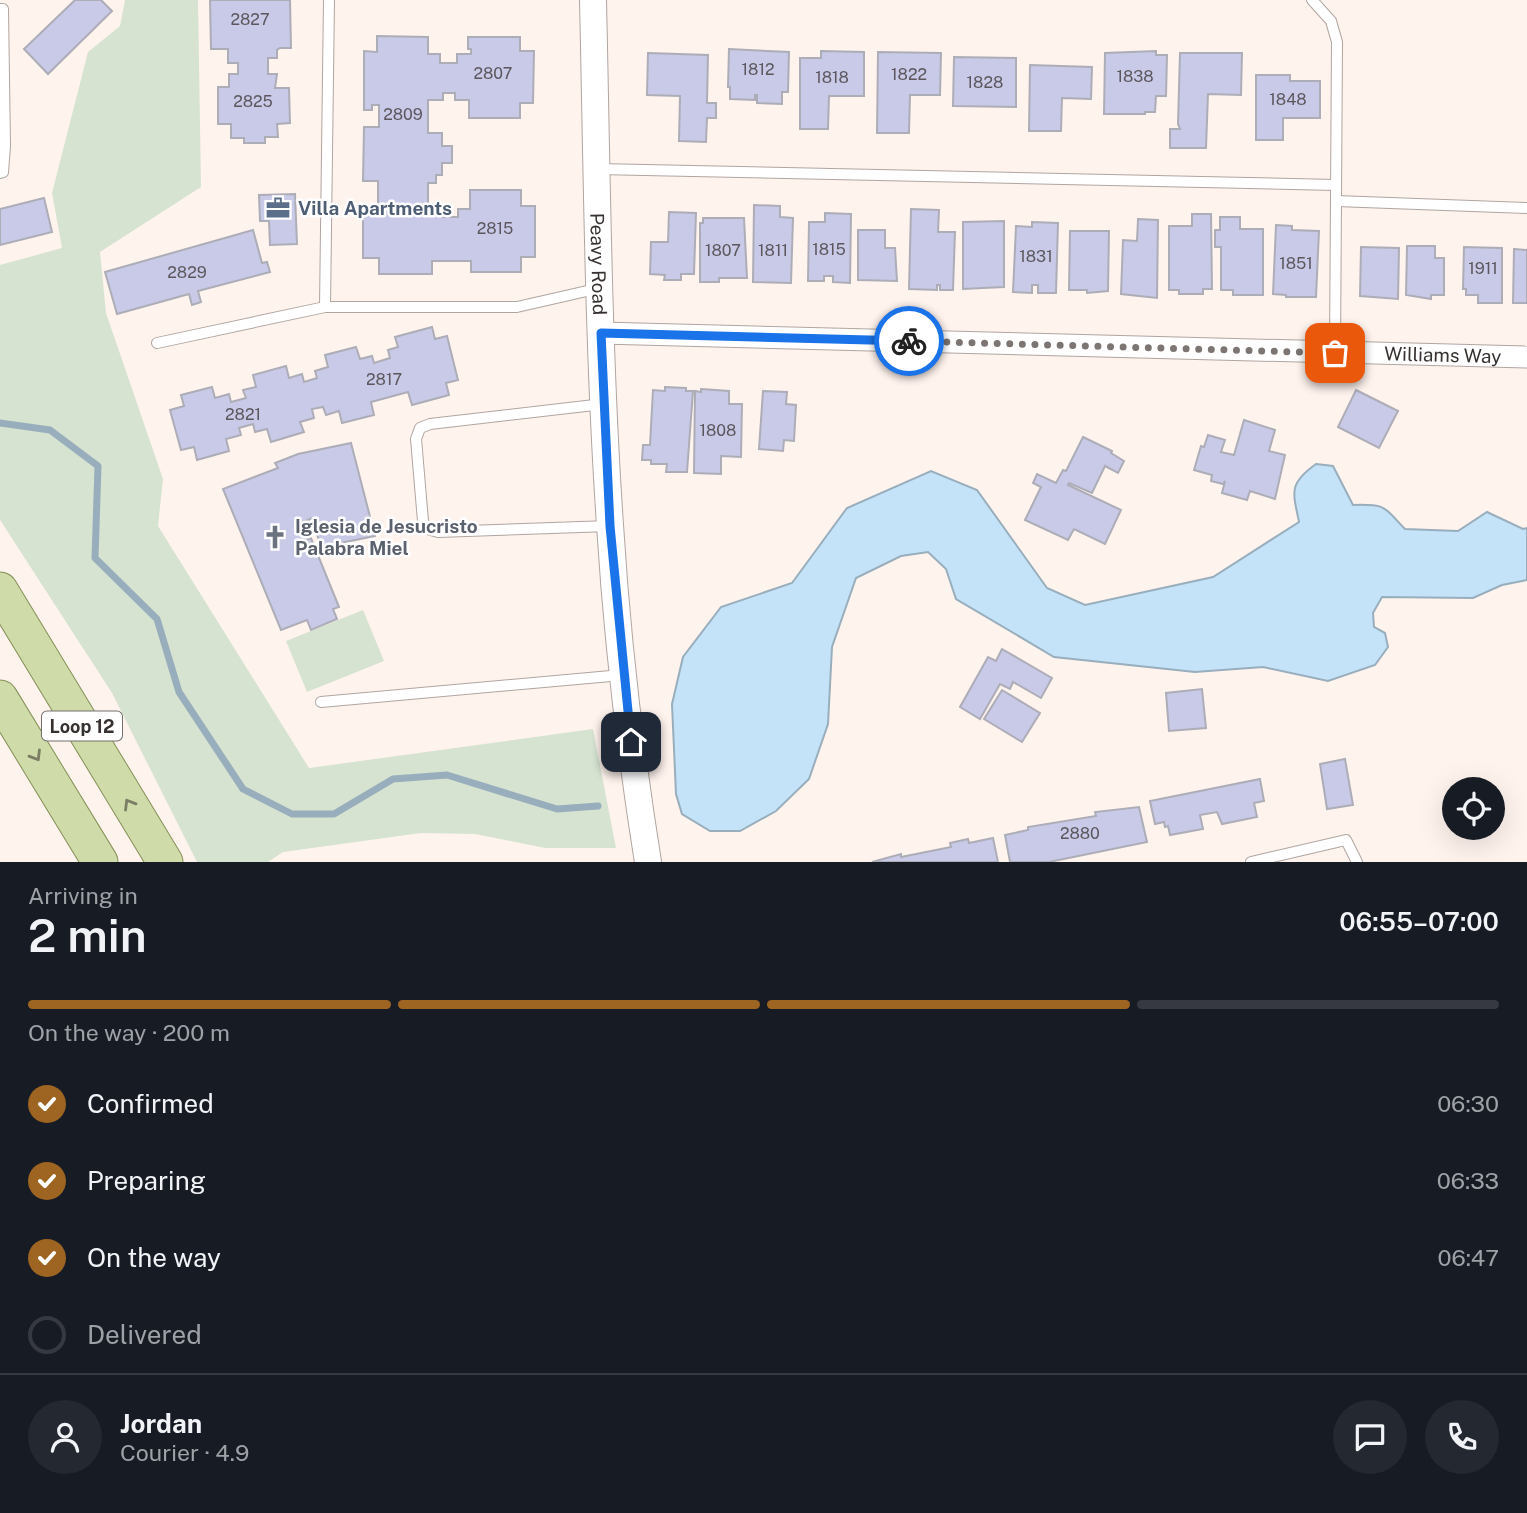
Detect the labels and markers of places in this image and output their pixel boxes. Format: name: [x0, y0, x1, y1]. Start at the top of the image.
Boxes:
office icon: Villa Apartments: [264, 194, 292, 222]
place label: Villa Apartments: [298, 197, 452, 219]
pin: [1305, 323, 1365, 383]
place label: Iglesia de Jesucristo Palabra Miel: [295, 515, 478, 559]
church icon: Iglesia de Jesucristo Palabra Miel: [261, 523, 289, 551]
pin: [601, 712, 661, 772]

